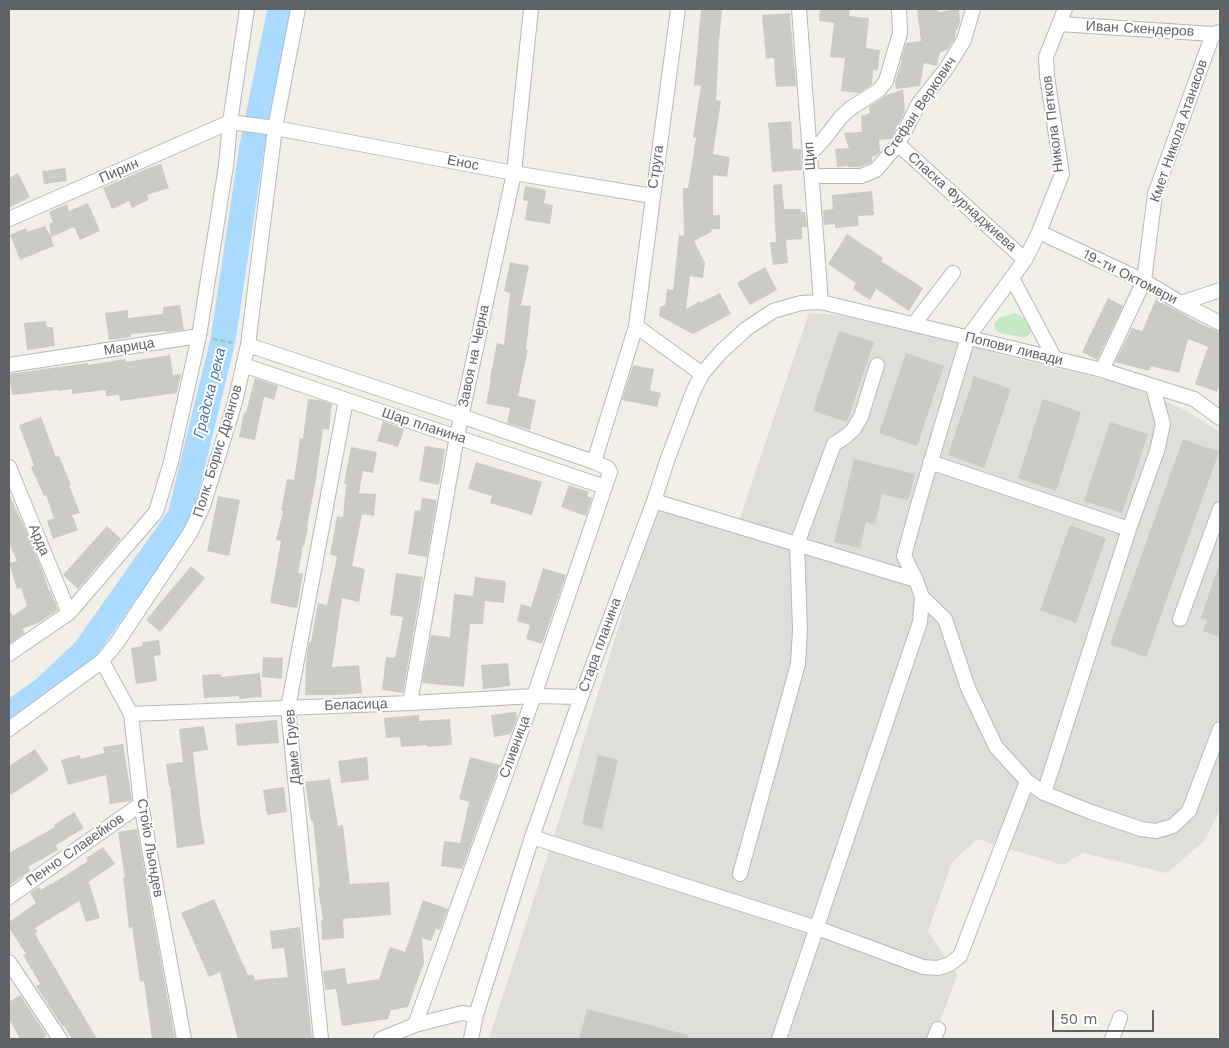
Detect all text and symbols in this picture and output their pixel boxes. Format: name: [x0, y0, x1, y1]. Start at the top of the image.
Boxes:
street label: Иван Скендеров: [1085, 18, 1195, 40]
street label: Стефан Веркович: [880, 54, 960, 160]
street label: Кмет Никола Атанасов: [1147, 58, 1211, 204]
street label: Никола Петков: [1039, 74, 1067, 174]
street label: Щип: [801, 141, 819, 171]
street label: Струга: [645, 144, 667, 190]
street label: Спаска Фурнаджиева: [904, 149, 1020, 255]
street label: Енос: [446, 152, 480, 174]
street label: Пирин: [97, 155, 141, 187]
street label: 19-ти Октомври: [1080, 246, 1180, 308]
street label: Завоя на Черна: [455, 303, 493, 409]
street label: Попови ливади: [963, 329, 1065, 369]
street label: Марица: [102, 335, 156, 359]
water label: Градска река: [190, 346, 230, 440]
street label: Полк. Борис Дрангов: [190, 383, 246, 519]
street label: Шар планина: [380, 404, 468, 448]
street label: Арда: [25, 522, 53, 558]
street label: Стара планина: [575, 596, 625, 694]
street label: Беласица: [324, 696, 388, 714]
street label: Даме Груев: [281, 708, 305, 786]
street label: Сливница: [496, 714, 534, 780]
street label: Стойо Льондев: [133, 797, 167, 899]
street label: Пенчо Славейков: [23, 810, 127, 890]
scale bar: [1054, 1000, 1156, 1032]
text: 50 m: [1060, 1010, 1097, 1028]

